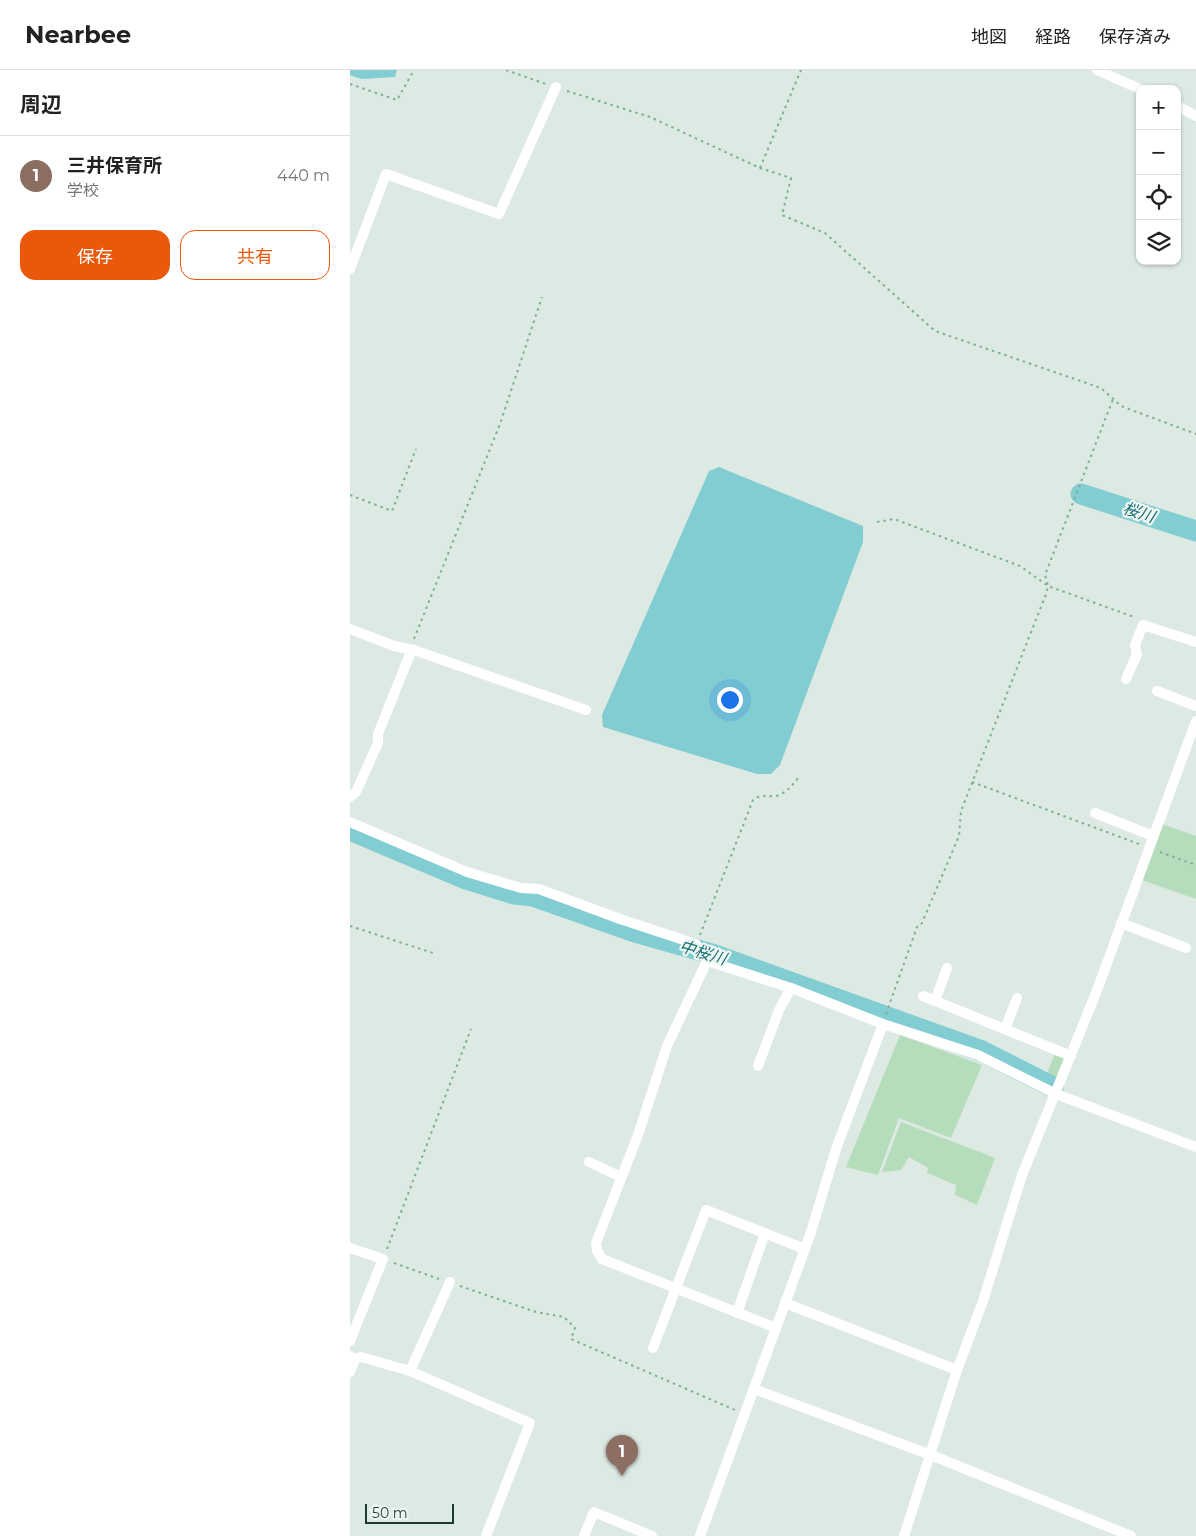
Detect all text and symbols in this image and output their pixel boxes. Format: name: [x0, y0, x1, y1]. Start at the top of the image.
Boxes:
text: Nearbee: [25, 20, 131, 49]
text: 地図: [971, 26, 1007, 48]
text: 経路: [1035, 26, 1071, 48]
text: 保存済み: [1099, 26, 1171, 48]
map controls: [1136, 85, 1181, 265]
button: +: [1136, 85, 1181, 130]
text: 周辺: [20, 92, 62, 117]
button: −: [1136, 130, 1181, 175]
text: 三井保育所: [67, 154, 162, 177]
text: 1: [33, 166, 39, 185]
text: 440 m: [277, 166, 330, 185]
button: locate: [1136, 175, 1181, 220]
text: 学校: [67, 181, 99, 200]
button: layers: [1136, 220, 1181, 265]
button: 保存: [20, 230, 170, 280]
button: 共有: [180, 230, 330, 280]
water label: 桜川: [1121, 498, 1159, 527]
your location: [717, 687, 743, 713]
water label: 中桜川: [677, 936, 730, 969]
pin: 1: [606, 1435, 638, 1476]
scale bar: [365, 1501, 454, 1524]
text: 50 m: [372, 1504, 408, 1522]

